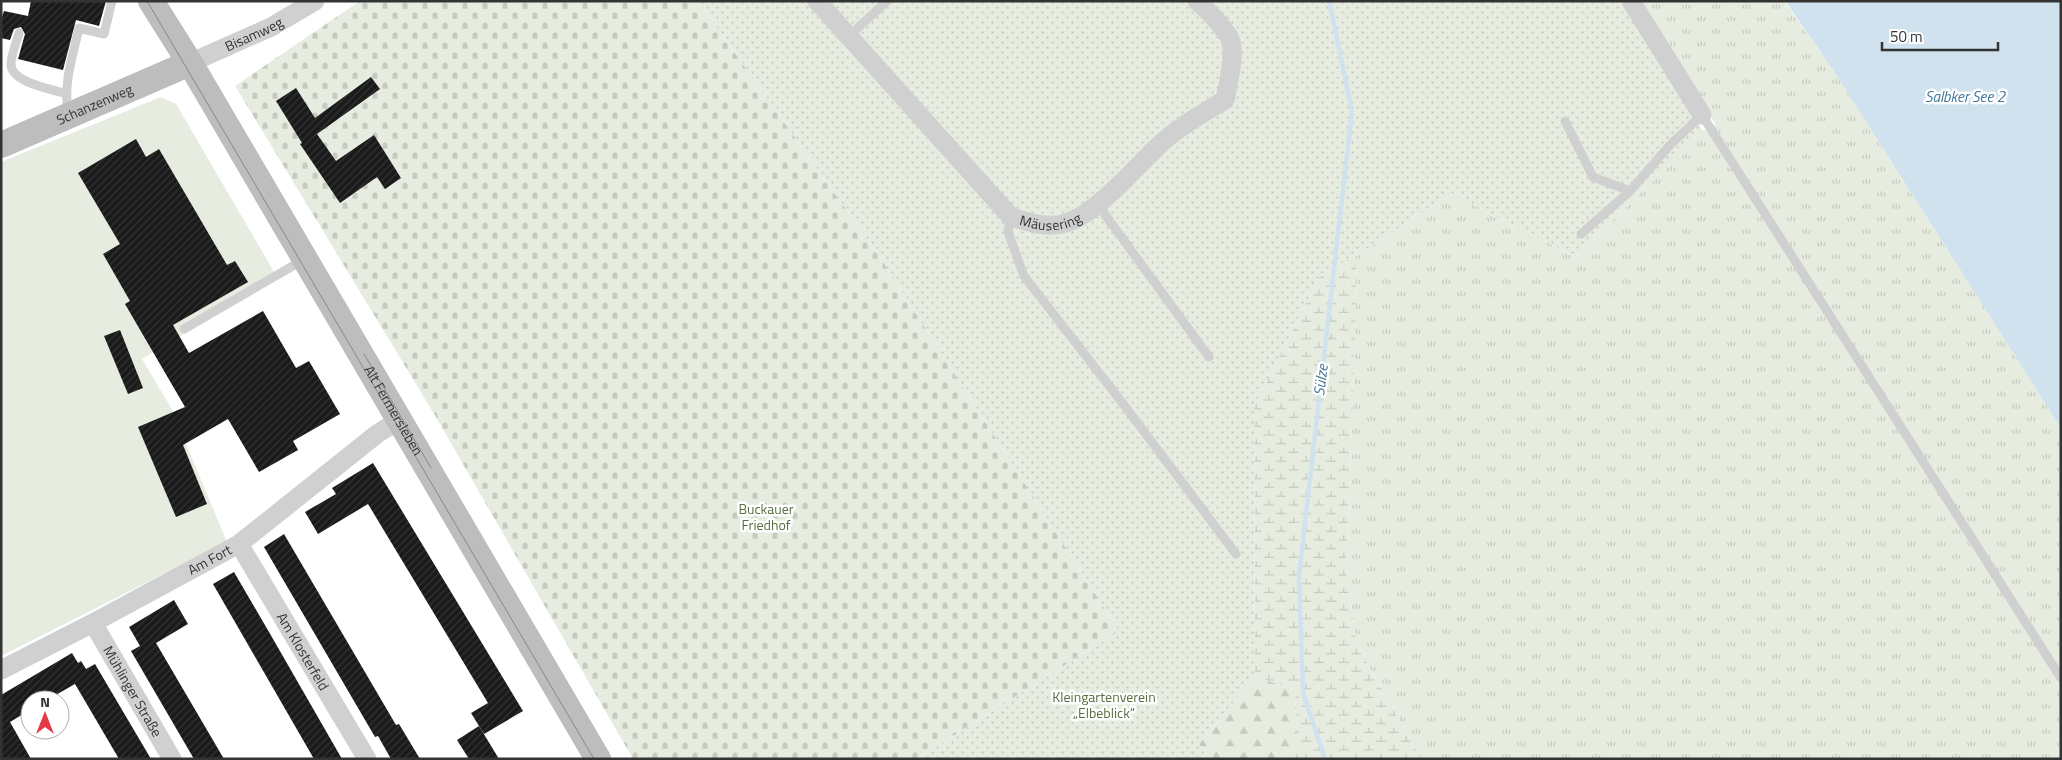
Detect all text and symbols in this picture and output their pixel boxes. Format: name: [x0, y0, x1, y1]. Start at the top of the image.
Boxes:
street label: Bisamweg: [221, 11, 287, 56]
scale bar: [1882, 20, 1998, 52]
text: 50 m: [1890, 25, 1923, 48]
street label: Schanzenweg: [53, 78, 136, 130]
water label: Salbker See 2: [1925, 85, 2006, 108]
street label: Mäusering: [1017, 207, 1085, 235]
street label: Alt Fermersleben: [359, 361, 429, 459]
water label: Sülze: [1307, 362, 1334, 397]
park label: Buckauer Friedhof: [738, 498, 794, 535]
street label: Am Fort: [184, 539, 235, 580]
street label: Am Klosterfeld: [272, 608, 335, 694]
street label: Mühlinger Straße: [98, 642, 168, 741]
park label: Kleingartenverein „Elbeblick“: [1052, 686, 1156, 723]
north arrow: [20, 690, 70, 740]
text: N: [40, 691, 50, 712]

